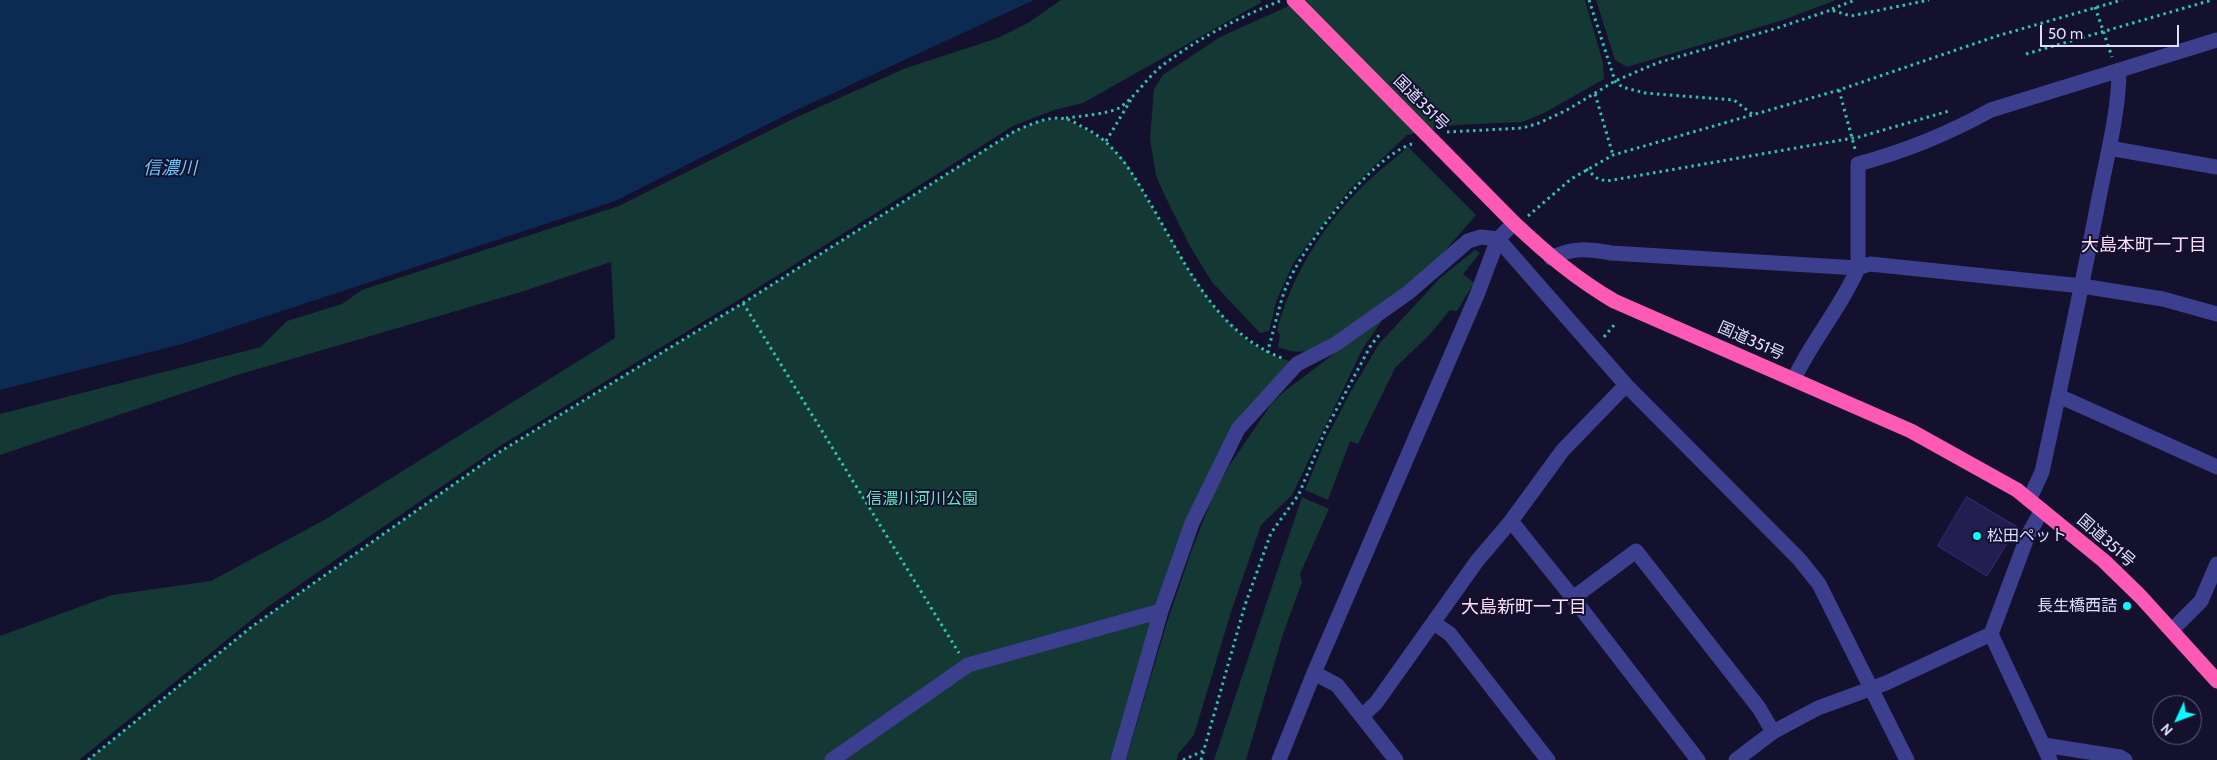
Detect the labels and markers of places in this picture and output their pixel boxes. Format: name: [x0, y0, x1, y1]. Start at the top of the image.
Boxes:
place label: 松田ペット: [1987, 526, 2067, 546]
marker: 松田ペット: [1971, 530, 1983, 542]
place label: 長生橋西詰: [2037, 596, 2117, 616]
marker: 長生橋西詰: [2121, 600, 2133, 612]

